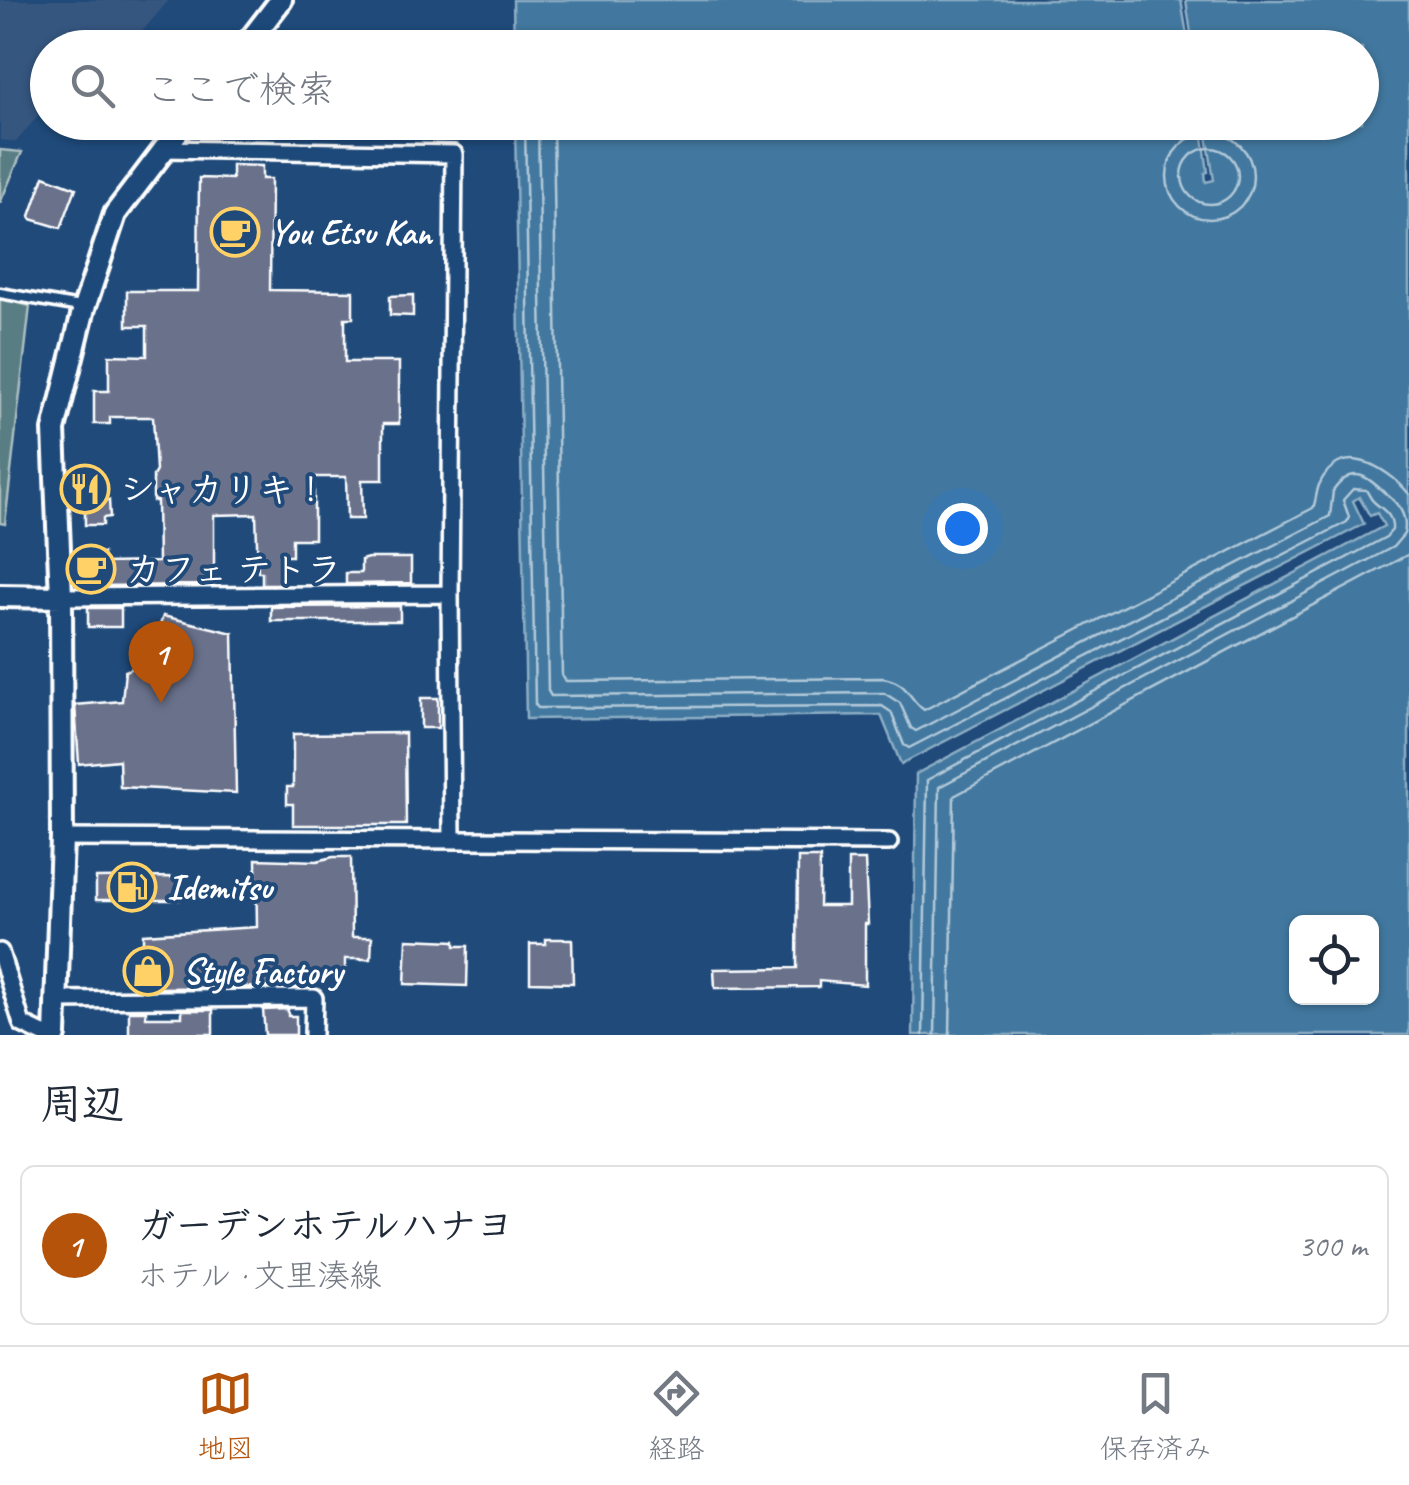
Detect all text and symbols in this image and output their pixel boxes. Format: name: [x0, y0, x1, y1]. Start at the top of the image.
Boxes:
search box: [30, 30, 1379, 140]
icon: search: [65, 58, 120, 113]
text: ここで検索: [145, 66, 335, 113]
cafe icon: You Etsu Kan: [209, 206, 261, 258]
place label: You Etsu Kan: [270, 210, 434, 255]
restaurant icon: シャカリキ！: [59, 463, 111, 515]
place label: シャカリキ！: [120, 467, 329, 512]
your location: [937, 503, 988, 554]
cafe icon: カフェ テトラ: [65, 543, 117, 595]
place label: カフェ テトラ: [126, 547, 342, 592]
pin: 1: [128, 620, 194, 703]
fuel station icon: Idemitsu: [106, 861, 158, 913]
place label: Idemitsu: [167, 865, 275, 910]
map controls: [1289, 915, 1379, 1005]
button: locate: [1289, 915, 1379, 1005]
shop icon: Style Factory: [122, 945, 174, 997]
place label: Style Factory: [183, 949, 345, 994]
text: 周辺: [40, 1078, 124, 1131]
text: ガーデンホテルハナヨ: [137, 1202, 515, 1249]
text: 1: [67, 1225, 82, 1266]
text: 300 m: [1298, 1225, 1367, 1266]
text: ホテル · 文里湊線: [137, 1255, 381, 1296]
tab: 地図: [197, 1366, 254, 1466]
tab: 経路: [648, 1366, 705, 1466]
tab: 保存済み: [1099, 1366, 1212, 1466]

